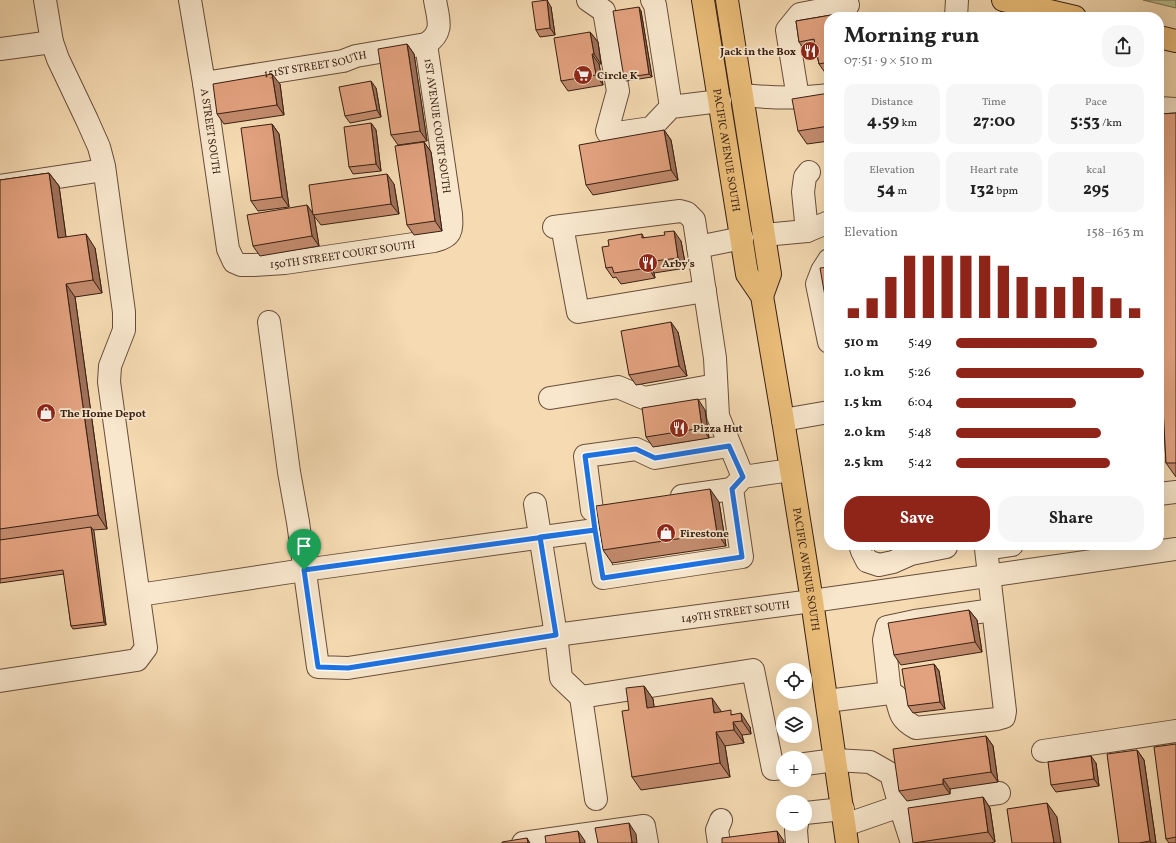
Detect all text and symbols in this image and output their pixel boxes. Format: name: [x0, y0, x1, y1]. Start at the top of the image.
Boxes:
text: Morning run: [844, 21, 979, 52]
button: share: [1102, 25, 1144, 67]
restaurant icon: Jack in the Box: [799, 40, 821, 62]
place label: Jack in the Box: [719, 45, 796, 60]
street label: 151ST STREET SOUTH: [263, 48, 368, 82]
text: 07:51 · 9 × 510 m: [844, 52, 933, 70]
street label: 1ST AVENUE COURT SOUTH: [420, 58, 453, 195]
supermarket icon: Circle K: [572, 64, 594, 86]
place label: Circle K: [597, 69, 638, 84]
street label: A STREET SOUTH: [196, 88, 223, 175]
street label: PACIFIC AVENUE SOUTH: [708, 88, 743, 213]
text: Distance: [871, 95, 913, 110]
text: Time: [982, 95, 1006, 110]
text: Pace: [1085, 95, 1107, 110]
text: 4.59: [867, 110, 899, 133]
text: 27:00: [973, 110, 1015, 133]
text: 5:53: [1070, 110, 1100, 133]
text: km: [899, 116, 917, 131]
text: /km: [1100, 116, 1122, 131]
text: Elevation: [869, 163, 915, 178]
text: Heart rate: [970, 163, 1018, 178]
text: kcal: [1086, 163, 1106, 178]
text: 54: [877, 178, 895, 201]
text: 132: [970, 178, 994, 201]
text: 295: [1083, 178, 1109, 201]
text: m: [895, 184, 907, 199]
text: bpm: [994, 184, 1018, 199]
text: Elevation: [844, 224, 898, 242]
text: 158–163 m: [1087, 224, 1144, 242]
street label: 150TH STREET COURT SOUTH: [269, 238, 416, 273]
restaurant icon: Arby's: [637, 252, 659, 274]
place label: Arby's: [662, 257, 695, 272]
text: 510 m: [844, 334, 879, 352]
text: 5:49: [908, 334, 931, 352]
text: 1.0 km: [844, 364, 884, 382]
text: 5:26: [908, 364, 931, 382]
text: 1.5 km: [844, 394, 882, 412]
text: 6:04: [908, 394, 933, 412]
shop icon: The Home Depot: [35, 402, 57, 424]
place label: The Home Depot: [60, 407, 146, 422]
restaurant icon: Pizza Hut: [668, 417, 690, 439]
place label: Pizza Hut: [693, 422, 743, 437]
text: 2.0 km: [844, 424, 886, 442]
text: 5:48: [908, 424, 931, 442]
text: 2.5 km: [844, 454, 884, 472]
text: 5:42: [908, 454, 932, 472]
button: Save: [844, 496, 990, 542]
button: Share: [998, 496, 1144, 542]
street label: PACIFIC AVENUE SOUTH: [788, 507, 822, 632]
shop icon: Firestone: [655, 522, 677, 544]
place label: Firestone: [680, 527, 729, 542]
pin: [287, 529, 321, 570]
icon: arrive: [293, 535, 315, 557]
street label: 149TH STREET SOUTH: [680, 598, 791, 627]
map controls: [776, 663, 812, 831]
button: locate: [776, 663, 812, 699]
button: layers: [776, 707, 812, 743]
button: +: [776, 751, 812, 787]
button: −: [776, 795, 812, 831]

